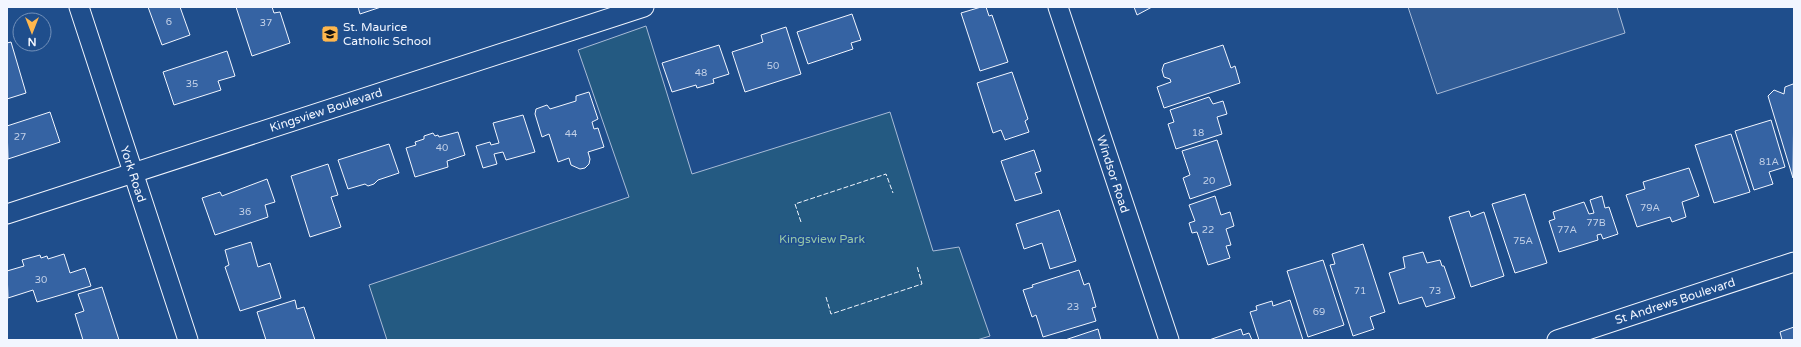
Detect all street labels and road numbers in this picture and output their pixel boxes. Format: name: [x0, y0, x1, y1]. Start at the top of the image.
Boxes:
street label: Kingsview Boulevard: [268, 85, 384, 135]
street label: Windsor Road: [1094, 133, 1132, 215]
street label: York Road: [117, 144, 149, 204]
street label: St Andrews Boulevard: [1613, 275, 1737, 327]

